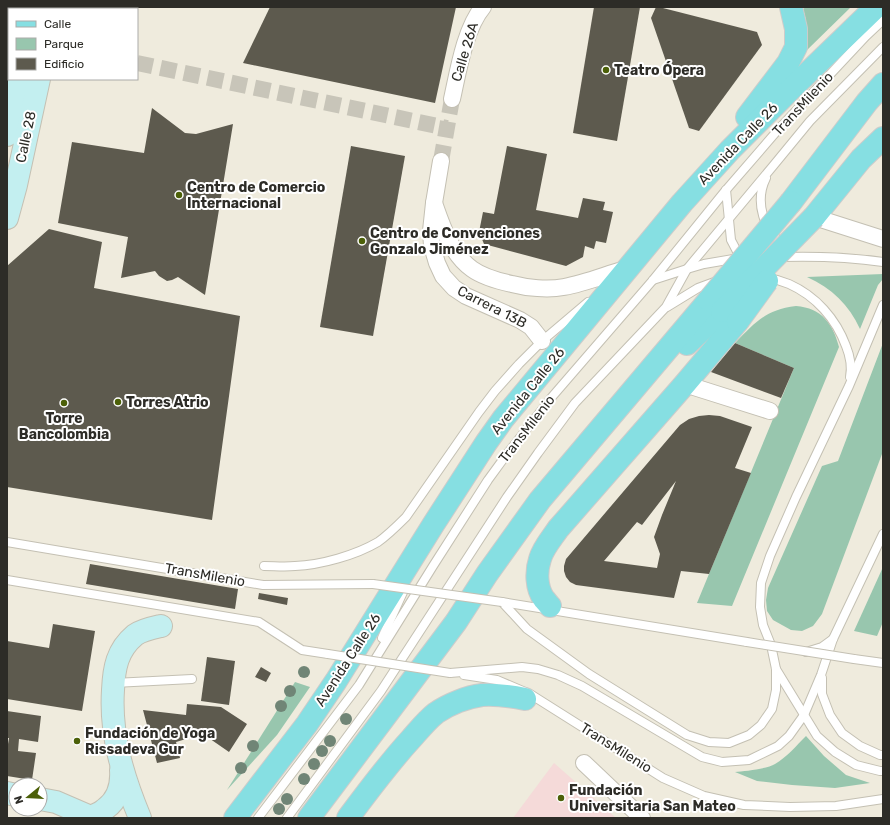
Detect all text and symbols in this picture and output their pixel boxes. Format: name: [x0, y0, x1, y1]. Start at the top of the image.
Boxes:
legend: [8, 8, 138, 80]
text: Calle: [44, 17, 71, 31]
street label: Calle 26A: [448, 20, 482, 84]
text: Parque: [44, 37, 84, 51]
text: Edificio: [44, 57, 84, 71]
place label: Teatro Ópera: [614, 61, 704, 79]
marker: Teatro Ópera: [601, 65, 611, 75]
street label: TransMilenio: [769, 69, 837, 139]
street label: Avenida Calle 26: [695, 99, 781, 189]
street label: Calle 28: [12, 110, 40, 164]
place label: Centro de Comercio Internacional: [187, 179, 325, 212]
marker: Centro de Comercio Internacional: [174, 190, 184, 200]
place label: Centro de Convenciones Gonzalo Jiménez: [370, 225, 540, 258]
marker: Centro de Convenciones Gonzalo Jiménez: [357, 236, 367, 246]
street label: Carrera 13B: [454, 282, 530, 332]
street label: Avenida Calle 26: [488, 344, 568, 438]
street label: TransMilenio: [495, 392, 559, 466]
place label: Torres Atrio: [126, 394, 208, 411]
marker: Torres Atrio: [113, 397, 123, 407]
marker: Torre Bancolombia: [59, 398, 69, 408]
place label: Torre Bancolombia: [19, 410, 109, 443]
street label: TransMilenio: [164, 560, 246, 590]
street label: Avenida Calle 26: [312, 610, 384, 710]
street label: TransMilenio: [577, 719, 655, 777]
place label: Fundación de Yoga Rissadeva Gur: [85, 725, 215, 758]
marker: Fundación de Yoga Rissadeva Gur: [72, 736, 82, 746]
north arrow: [8, 777, 48, 817]
place label: Fundación Universitaria San Mateo: [569, 782, 736, 815]
marker: Fundación Universitaria San Mateo: [556, 793, 566, 803]
text: N: [12, 794, 26, 806]

